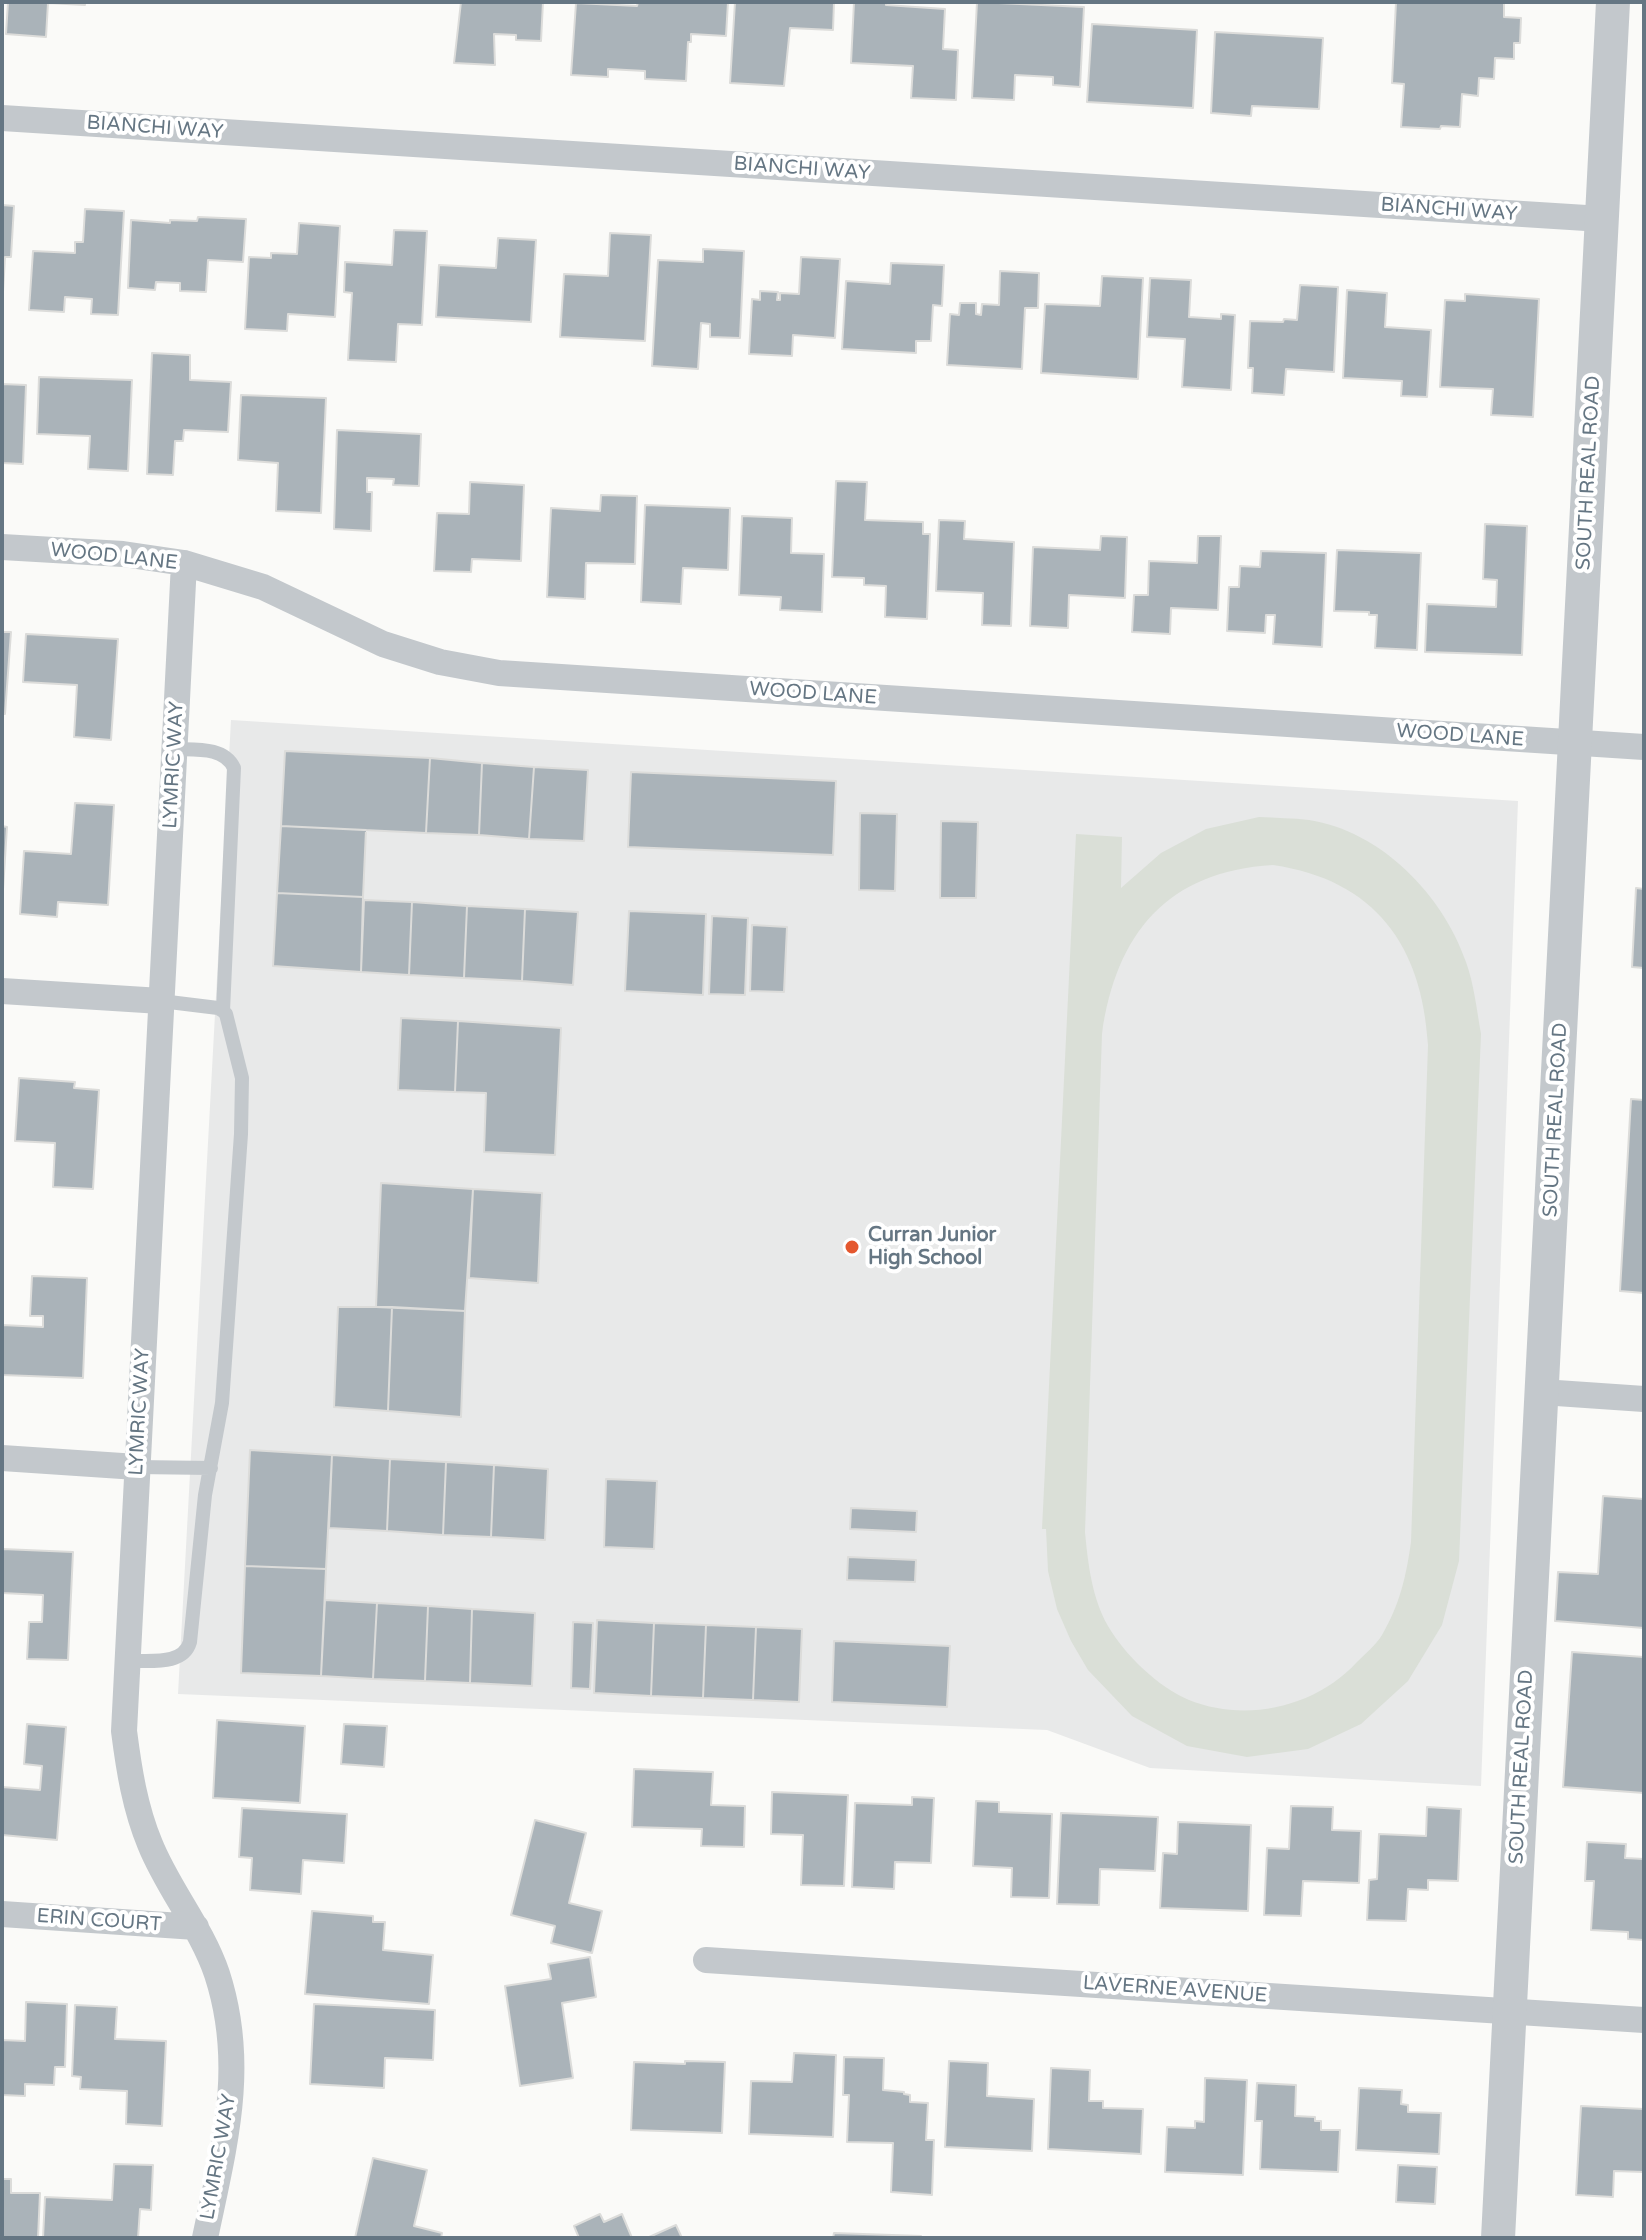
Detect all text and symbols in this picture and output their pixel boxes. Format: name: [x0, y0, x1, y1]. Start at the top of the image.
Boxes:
street label: BIANCHI WAY: [86, 111, 224, 145]
street label: BIANCHI WAY: [733, 152, 871, 186]
street label: BIANCHI WAY: [1380, 193, 1518, 227]
street label: SOUTH REAL ROAD: [1572, 375, 1606, 571]
street label: WOOD LANE: [49, 538, 179, 576]
street label: WOOD LANE: [748, 678, 878, 710]
street label: LYMRIC WAY: [159, 701, 189, 829]
street label: WOOD LANE: [1395, 720, 1525, 752]
street label: SOUTH REAL ROAD: [1539, 1022, 1573, 1218]
place label: Curran Junior High School: [868, 1224, 996, 1271]
marker: Curran Junior High School: [843, 1238, 861, 1256]
street label: LYMRIC WAY: [125, 1348, 155, 1476]
street label: SOUTH REAL ROAD: [1505, 1669, 1539, 1865]
street label: ERIN COURT: [36, 1905, 162, 1937]
street label: LAVERNE AVENUE: [1082, 1972, 1268, 2008]
street label: LYMRIC WAY: [196, 2092, 242, 2222]

